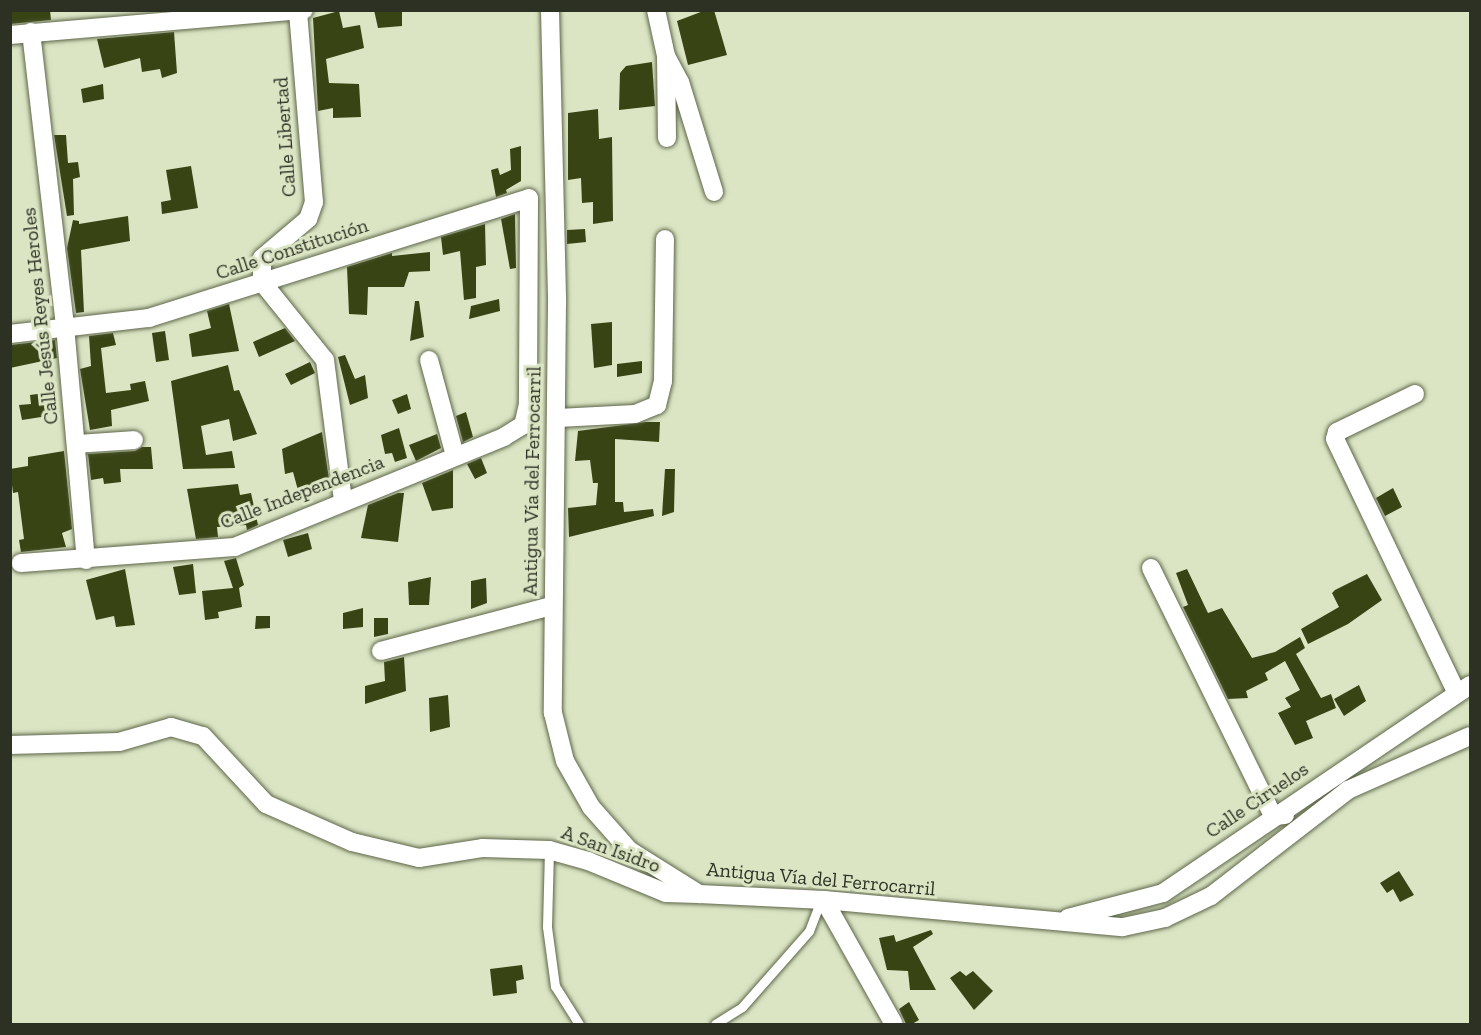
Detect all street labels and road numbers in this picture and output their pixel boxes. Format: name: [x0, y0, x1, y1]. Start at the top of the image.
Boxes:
street label: Calle Libertad: [269, 76, 301, 198]
street label: Calle Jesús Reyes Heroles: [17, 206, 63, 426]
street label: Calle Constitución: [213, 213, 371, 285]
street label: Antigua Vía del Ferrocarril: [518, 366, 546, 596]
street label: Calle Independencia: [217, 450, 387, 534]
street label: Calle Ciruelos: [1201, 757, 1313, 843]
street label: A San Isidro: [558, 820, 664, 878]
street label: Antigua Vía del Ferrocarril: [705, 857, 937, 901]

